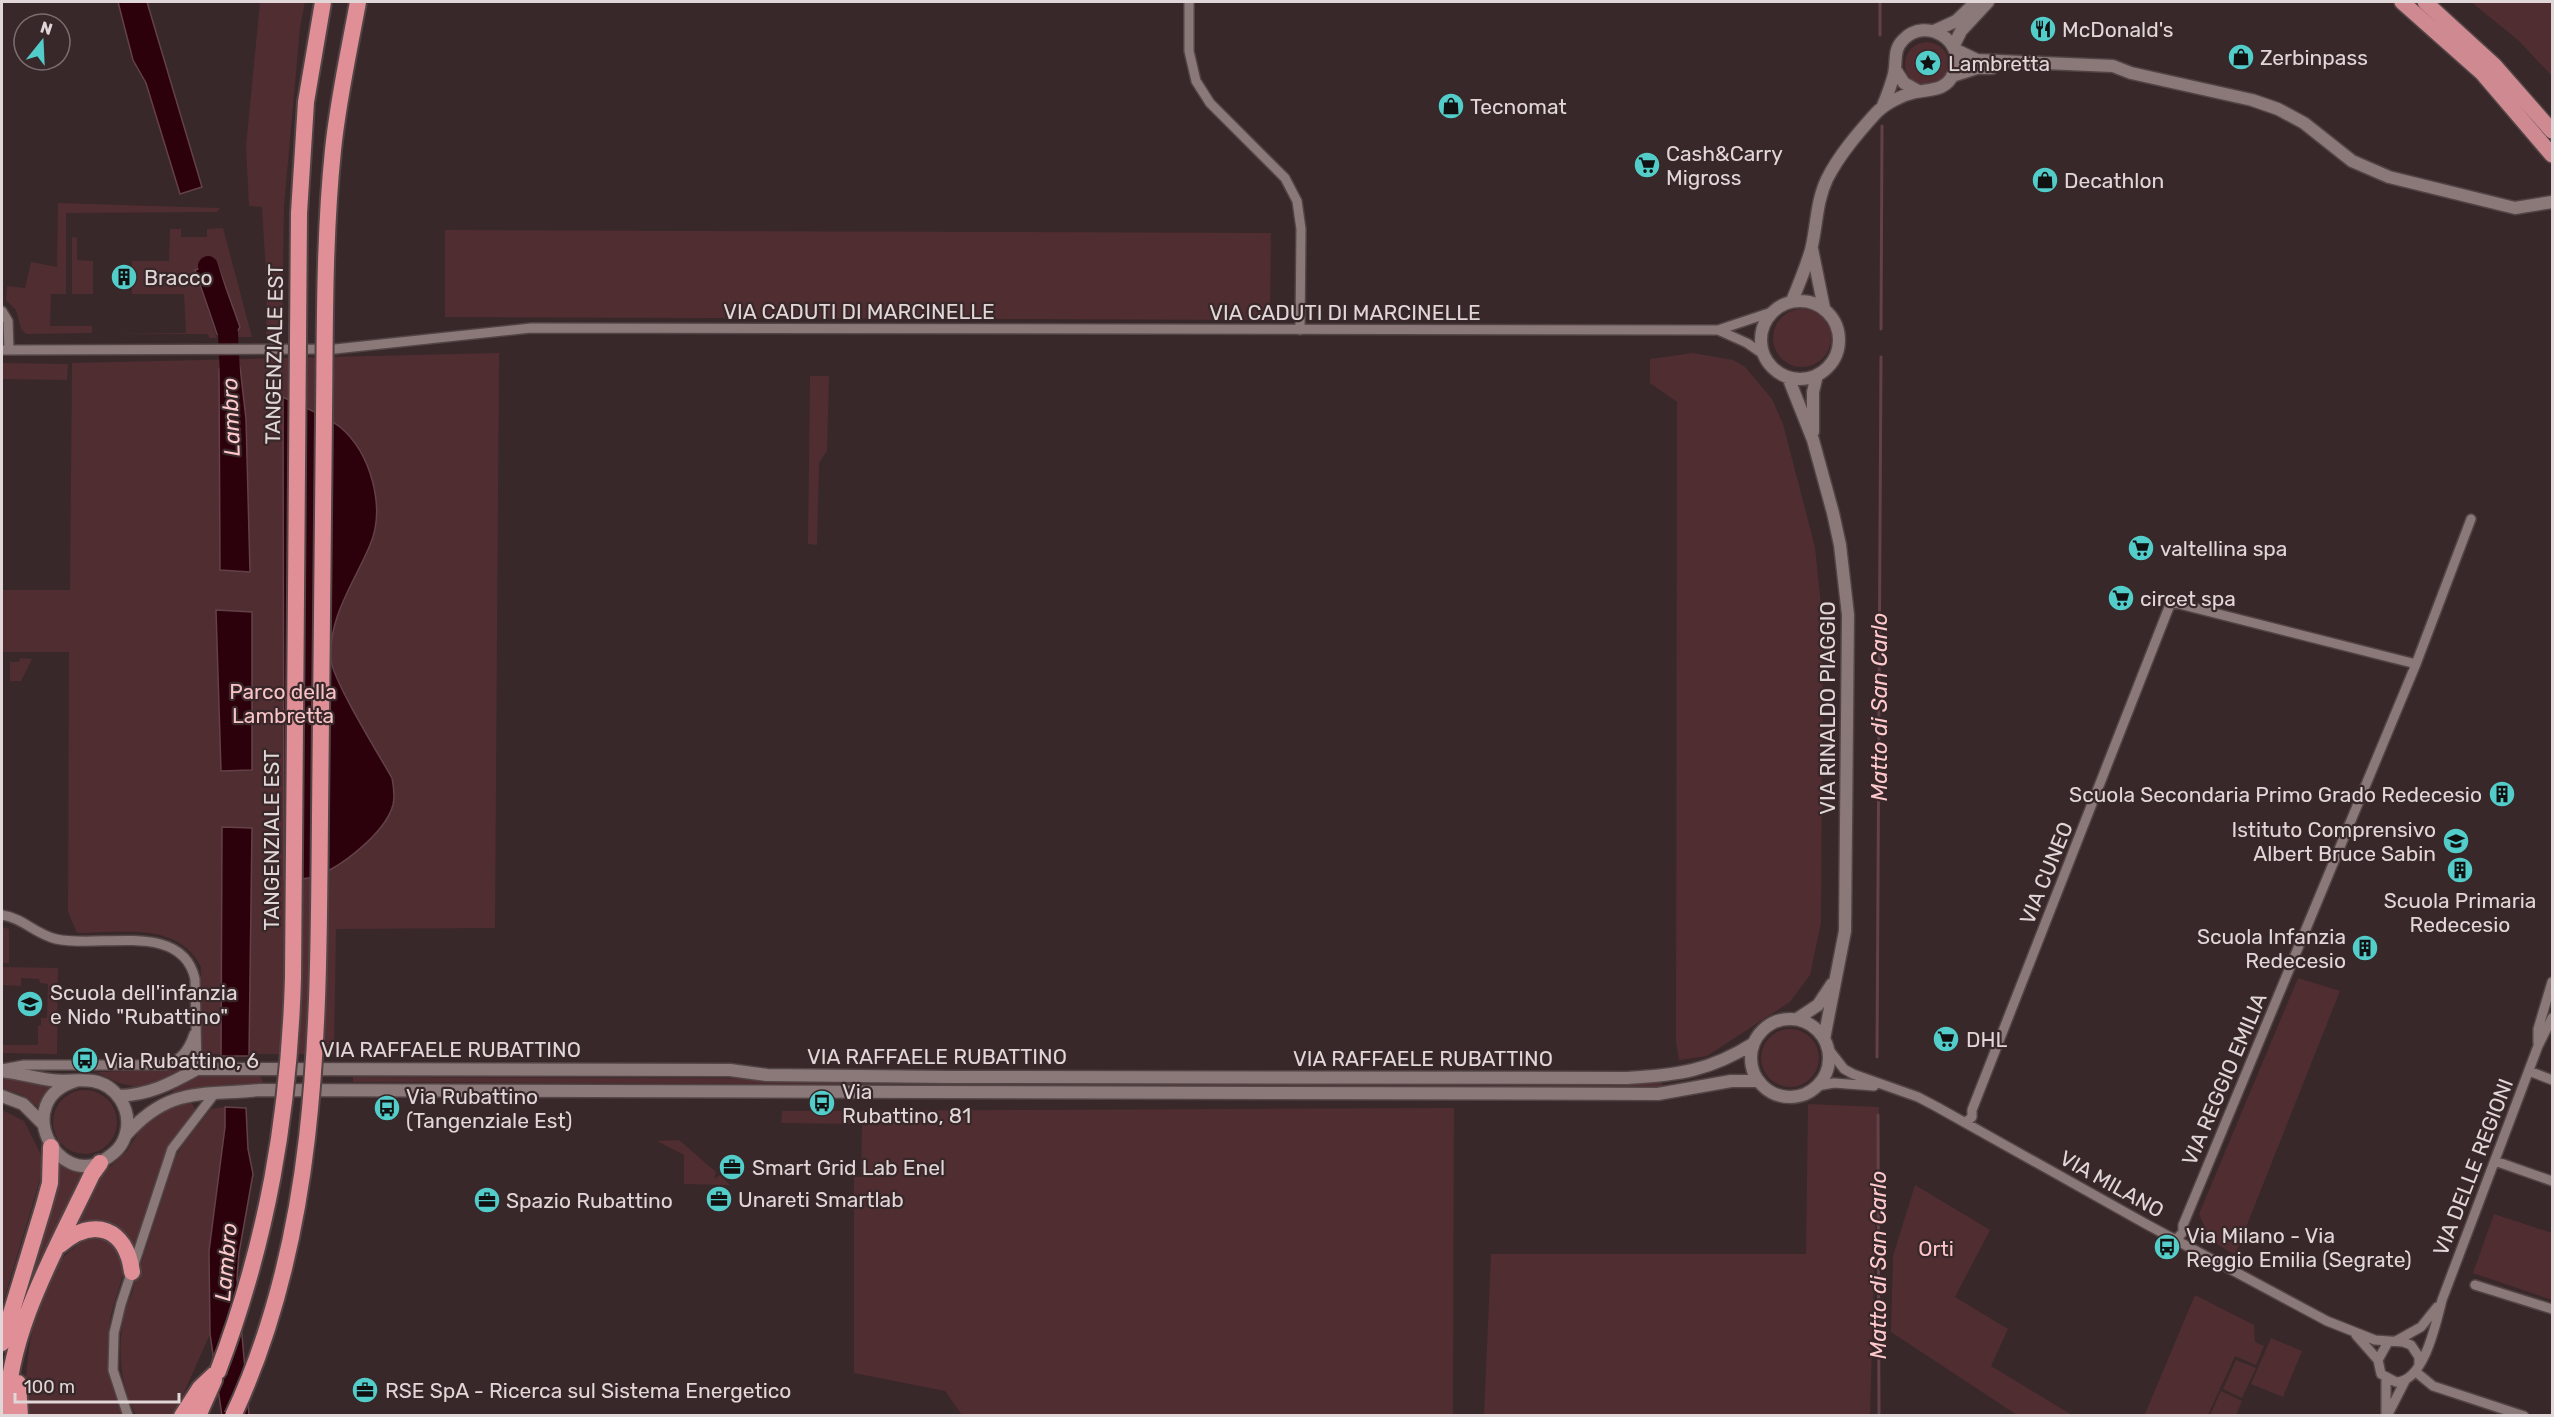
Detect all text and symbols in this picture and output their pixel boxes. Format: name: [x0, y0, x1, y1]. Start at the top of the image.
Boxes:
north arrow: [12, 12, 72, 72]
restaurant icon: McDonald's: [2028, 14, 2058, 44]
text: N: [38, 17, 55, 39]
place label: McDonald's: [2062, 17, 2174, 42]
shop icon: Zerbinpass: [2226, 42, 2256, 72]
place label: Zerbinpass: [2260, 45, 2368, 70]
place icon: Lambretta: [1913, 48, 1943, 78]
place label: Lambretta: [1948, 51, 2050, 76]
shop icon: Tecnomat: [1436, 91, 1466, 121]
place label: Tecnomat: [1470, 94, 1567, 119]
place label: Cash&Carry Migross: [1666, 141, 1783, 190]
supermarket icon: Cash&Carry Migross: [1632, 150, 1662, 180]
shop icon: Decathlon: [2030, 165, 2060, 195]
place label: Decathlon: [2064, 168, 2164, 193]
building icon: Bracco: [109, 262, 139, 292]
street label: TANGENZIALE EST: [260, 263, 288, 445]
place label: Bracco: [144, 265, 213, 290]
street label: VIA CADUTI DI MARCINELLE: [723, 299, 995, 324]
street label: VIA CADUTI DI MARCINELLE: [1209, 300, 1481, 325]
water label: Lambro: [216, 377, 246, 457]
supermarket icon: valtellina spa: [2126, 533, 2156, 563]
place label: valtellina spa: [2160, 536, 2287, 561]
supermarket icon: circet spa: [2106, 583, 2136, 613]
place label: circet spa: [2140, 586, 2236, 611]
street label: VIA RINALDO PIAGGIO: [1815, 601, 1840, 815]
water label: Matto di San Carlo: [1866, 613, 1893, 801]
park label: Parco della Lambretta: [229, 679, 337, 728]
street label: TANGENZIALE EST: [259, 750, 284, 930]
building icon: Scuola Secondaria Primo Grado Redecesio: [2487, 779, 2517, 809]
place label: Scuola Secondaria Primo Grado Redecesio: [2069, 782, 2482, 807]
place label: Istituto Comprensivo Albert Bruce Sabin: [2231, 817, 2436, 866]
street label: VIA CUNEO: [2014, 818, 2078, 928]
school or university icon: Istituto Comprensivo Albert Bruce Sabin: [2441, 826, 2471, 856]
building icon: Scuola Primaria Redecesio: [2445, 855, 2475, 885]
place label: Scuola Primaria Redecesio: [2384, 888, 2536, 937]
place label: Scuola Infanzia Redecesio: [2197, 924, 2346, 973]
building icon: Scuola Infanzia Redecesio: [2350, 933, 2380, 963]
place label: Scuola dell'infanzia e Nido "Rubattino": [50, 980, 237, 1029]
school or university icon: Scuola dell'infanzia e Nido "Rubattino": [15, 989, 45, 1019]
street label: VIA REGGIO EMILIA: [2176, 989, 2272, 1169]
supermarket icon: DHL: [1931, 1024, 1961, 1054]
place label: DHL: [1966, 1027, 2007, 1052]
street label: VIA RAFFAELE RUBATTINO: [321, 1037, 581, 1062]
street label: VIA RAFFAELE RUBATTINO: [807, 1044, 1067, 1069]
bus stop icon: Via Rubattino, 6: [70, 1045, 100, 1075]
street label: VIA RAFFAELE RUBATTINO: [1293, 1046, 1553, 1071]
place label: Via Rubattino, 6: [104, 1048, 259, 1073]
street label: VIA DELLE REGIONI: [2428, 1075, 2518, 1259]
place label: Via Rubattino, 81: [842, 1079, 971, 1128]
place label: Via Rubattino (Tangenziale Est): [406, 1084, 572, 1133]
bus stop icon: Via Rubattino, 81: [807, 1088, 837, 1118]
bus stop icon: Via Rubattino (Tangenziale Est): [372, 1093, 402, 1123]
street label: VIA MILANO: [2056, 1145, 2168, 1223]
office icon: Smart Grid Lab Enel: [717, 1152, 747, 1182]
place label: Smart Grid Lab Enel: [752, 1155, 945, 1180]
water label: Matto di San Carlo: [1865, 1171, 1892, 1359]
office icon: Unareti Smartlab: [704, 1184, 734, 1214]
office icon: Spazio Rubattino: [472, 1185, 502, 1215]
place label: Unareti Smartlab: [738, 1187, 904, 1212]
place label: Spazio Rubattino: [506, 1188, 673, 1213]
water label: Lambro: [209, 1222, 243, 1302]
place label: Via Milano - Via Reggio Emilia (Segrate): [2186, 1223, 2412, 1272]
bus stop icon: Via Milano - Via Reggio Emilia (Segrate): [2152, 1232, 2182, 1262]
park label: Orti: [1918, 1236, 1954, 1261]
scale bar: [15, 1366, 178, 1404]
office icon: RSE SpA - Ricerca sul Sistema Energetico: [350, 1375, 380, 1405]
text: 100 m: [24, 1376, 75, 1398]
place label: RSE SpA - Ricerca sul Sistema Energetico: [385, 1378, 791, 1403]

